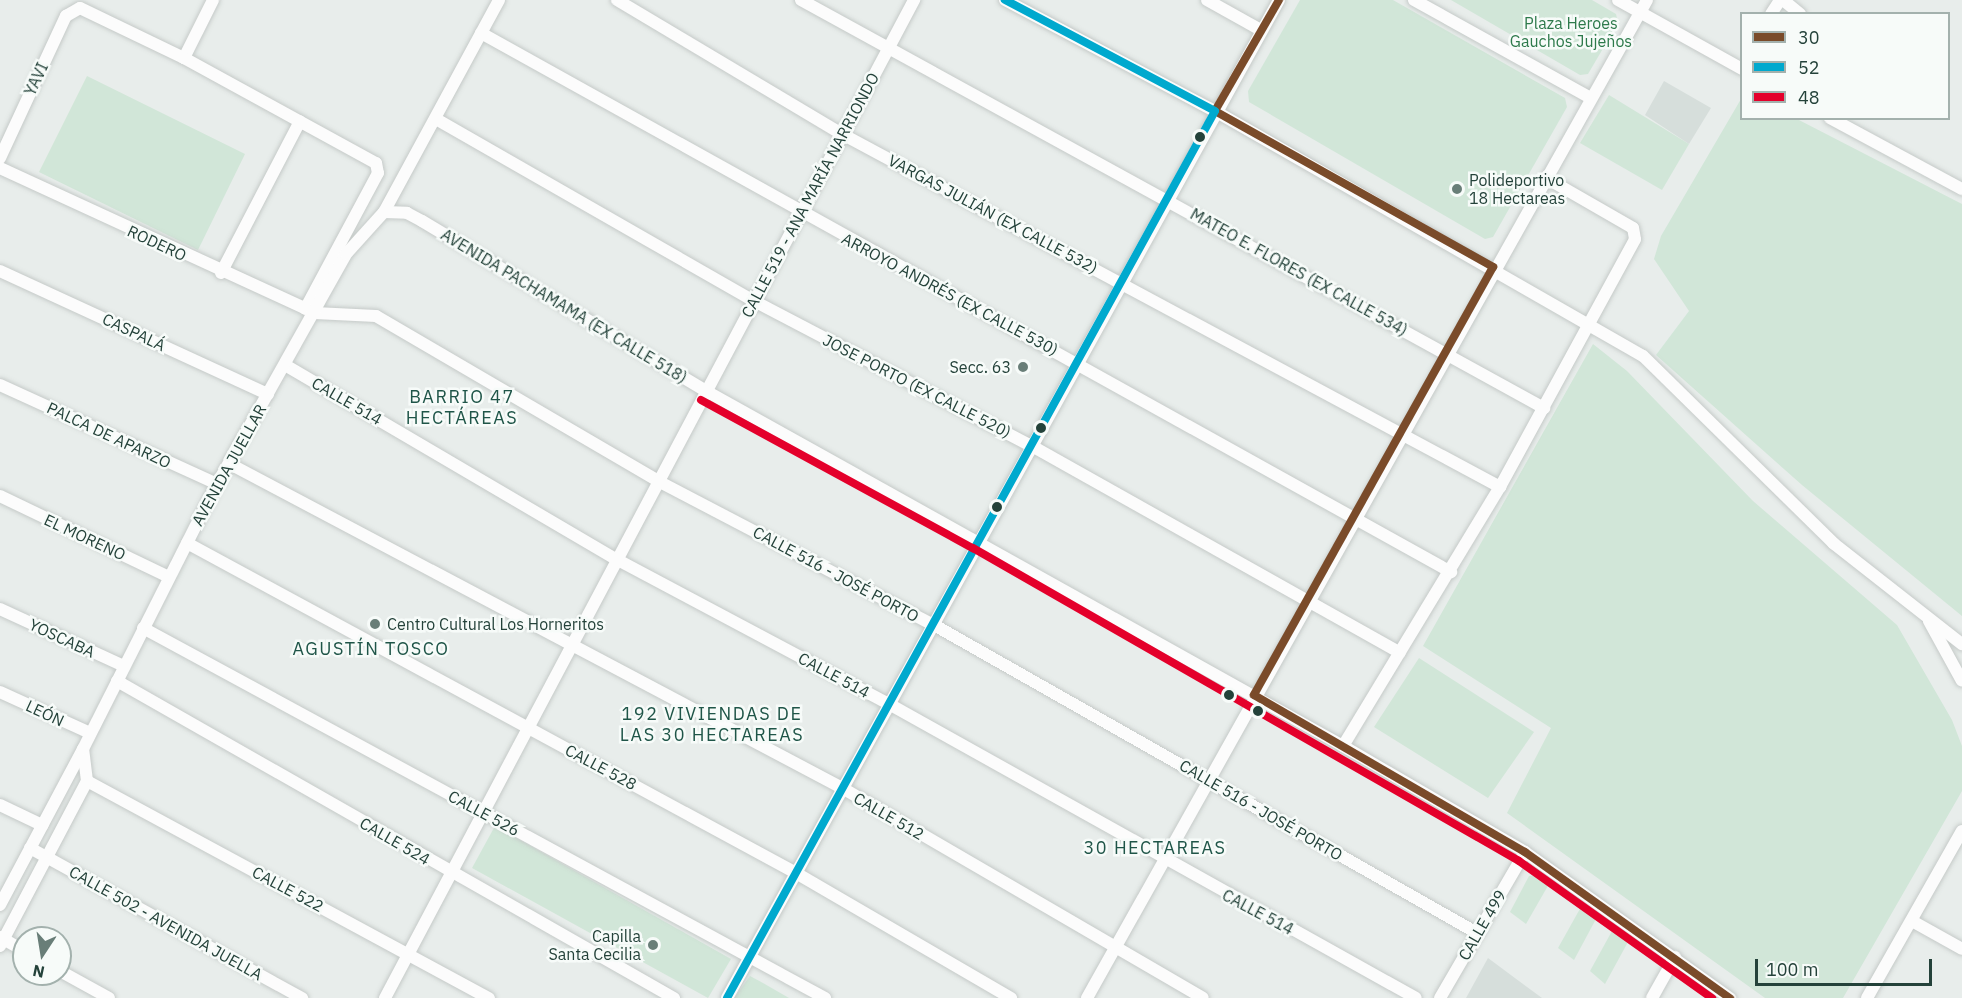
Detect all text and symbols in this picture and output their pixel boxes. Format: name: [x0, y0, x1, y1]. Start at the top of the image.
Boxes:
legend: [1740, 12, 1950, 120]
park label: Plaza Heroes Gauchos Jujeños: [1510, 13, 1632, 51]
text: 30: [1798, 26, 1820, 49]
text: 52: [1798, 56, 1820, 79]
street label: YAVI: [20, 59, 52, 99]
street label: CALLE 519 - ANA MARÍA NARRIONDO: [737, 69, 883, 321]
text: 48: [1798, 86, 1820, 109]
unlabelled marker: [1194, 131, 1206, 143]
street label: VARGAS JULIÁN (EX CALLE 532): [885, 151, 1101, 277]
place label: Polideportivo 18 Hectareas: [1469, 170, 1565, 208]
marker: Polideportivo 18 Hectareas: [1450, 182, 1464, 196]
street label: MATEO E. FLORES (EX CALLE 534): [1187, 204, 1411, 340]
street label: RODERO: [124, 221, 190, 265]
street label: AVENIDA PACHAMAMA (EX CALLE 518): [438, 225, 690, 387]
street label: ARROYO ANDRÉS (EX CALLE 530): [839, 229, 1061, 359]
street label: CASPALÁ: [99, 309, 169, 355]
street label: JOSE PORTO (EX CALLE 520): [820, 330, 1014, 442]
place label: Secc. 63: [950, 357, 1011, 377]
marker: Secc. 63: [1016, 360, 1030, 374]
street label: CALLE 514: [308, 373, 386, 429]
district label: BARRIO 47 HECTÁREAS: [406, 387, 518, 430]
street label: PALCA DE APARZO: [44, 398, 174, 472]
street label: AVENIDA JUELLAR: [188, 401, 270, 529]
unlabelled marker: [1035, 422, 1047, 434]
unlabelled marker: [991, 501, 1003, 513]
street label: EL MORENO: [41, 510, 129, 564]
street label: CALLE 516 - JOSÉ PORTO: [750, 522, 922, 626]
street label: YOSCABA: [26, 614, 98, 662]
place label: Centro Cultural Los Horneritos: [387, 614, 604, 634]
marker: Centro Cultural Los Horneritos: [368, 617, 382, 631]
district label: AGUSTÍN TOSCO: [293, 638, 449, 660]
street label: CALLE 514: [795, 648, 873, 702]
unlabelled marker: [1223, 689, 1235, 701]
street label: LEÓN: [23, 696, 67, 730]
district label: 192 VIVIENDAS DE LAS 30 HECTAREAS: [620, 704, 804, 746]
unlabelled marker: [1252, 705, 1264, 717]
street label: CALLE 528: [562, 740, 640, 794]
street label: CALLE 516 - JOSÉ PORTO: [1176, 755, 1346, 865]
street label: CALLE 526: [445, 786, 523, 840]
street label: CALLE 512: [850, 788, 928, 844]
street label: CALLE 524: [356, 813, 434, 869]
district label: 30 HECTAREAS: [1084, 837, 1226, 859]
street label: CALLE 502 - AVENIDA JUELLA: [66, 862, 266, 984]
street label: CALLE 522: [249, 862, 327, 916]
street label: CALLE 514: [1219, 885, 1297, 939]
street label: CALLE 499: [1454, 886, 1510, 964]
north arrow: [12, 926, 72, 986]
place label: Capilla Santa Cecilia: [548, 926, 641, 964]
marker: Capilla Santa Cecilia: [646, 938, 660, 952]
scale bar: [1758, 947, 1935, 985]
text: 100 m: [1766, 958, 1818, 981]
text: N: [31, 961, 46, 983]

